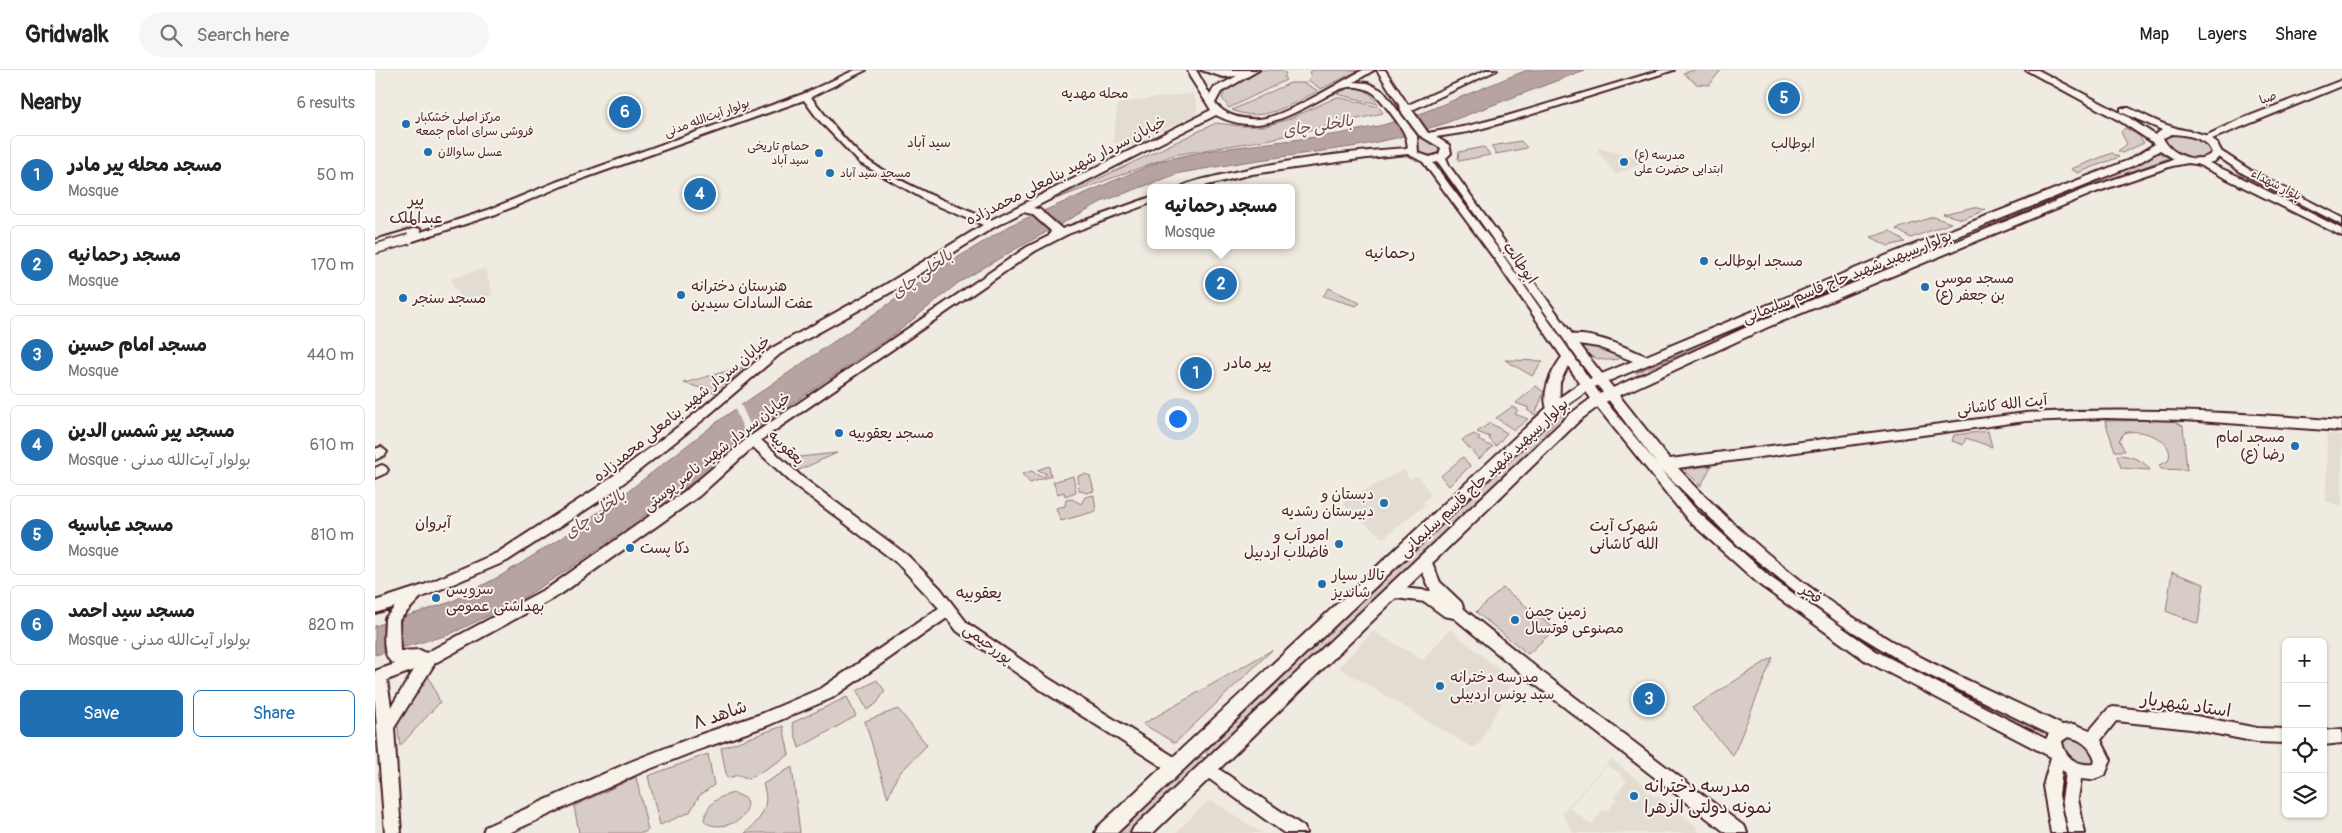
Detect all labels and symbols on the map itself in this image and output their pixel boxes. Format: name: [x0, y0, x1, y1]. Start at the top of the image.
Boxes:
pin: 5: [1768, 79, 1800, 117]
district label: محله مهدیه: [1061, 85, 1129, 102]
street label: صبا: [2257, 88, 2279, 108]
pin: 6: [609, 93, 641, 131]
street label: بولوار آیت‌الله مدنی: [662, 96, 752, 140]
place label: مرکز اصلی خشکبار فروشی سرای امام جمعه: [415, 110, 533, 140]
water label: بالخلی چای: [1281, 111, 1355, 141]
street label: خیابان سردار شهید بنامعلی محمدزاده: [963, 112, 1169, 230]
marker: مرکز اصلی خشکبار فروشی سرای امام جمعه: [400, 118, 412, 130]
district label: سید آباد: [907, 134, 951, 151]
district label: ابوطالب: [1771, 135, 1815, 152]
place label: حمام تاریخی سید آباد: [747, 139, 809, 168]
place label: عسل ساوالان: [438, 145, 503, 160]
marker: عسل ساوالان: [422, 146, 434, 158]
marker: حمام تاریخی سید آباد: [813, 147, 825, 159]
place label: (ع) مدرسه ابتدایی حضرت علی: [1634, 148, 1723, 177]
marker: (ع) مدرسه ابتدایی حضرت علی: [1618, 156, 1630, 168]
place label: مسجد سید آباد: [840, 166, 911, 181]
street label: بلوار شهداء: [2248, 166, 2304, 204]
marker: مسجد سید آباد: [824, 167, 836, 179]
pin: 4: [684, 175, 716, 213]
district label: پیر عبدالملک: [389, 190, 443, 228]
street label: بولوار سپهبد شهید حاج قاسم سلیمانی: [1739, 226, 1955, 330]
street label: ابوطالب: [1499, 238, 1541, 288]
district label: رحمانیه: [1365, 243, 1415, 263]
water label: بالخلی چای: [887, 245, 957, 303]
place label: مسجد ابوطالب: [1714, 252, 1803, 271]
marker: مسجد ابوطالب: [1698, 255, 1710, 267]
pin: 2: [1205, 265, 1237, 303]
place label: مسجد موسی بن جعفر (ع): [1935, 269, 2014, 305]
place label: هنرستان دخترانه عفت السادات سیدین: [691, 277, 813, 313]
marker: مسجد موسی بن جعفر (ع): [1919, 281, 1931, 293]
place label: مسجد سنجر: [411, 289, 486, 308]
marker: هنرستان دخترانه عفت السادات سیدین: [675, 289, 687, 301]
marker: مسجد سنجر: [397, 292, 409, 304]
street label: خیابان سردار شهید بنامعلی محمدزاده: [590, 332, 774, 486]
district label: پیر مادر: [1222, 353, 1272, 373]
pin: 1: [1180, 354, 1212, 392]
street label: خیابان سردار شهید ناصر پوستی: [639, 388, 795, 516]
street label: آیت الله کاشانی: [1956, 391, 2049, 419]
street label: بولوار سپهبد شهید حاج قاسم سلیمانی: [1396, 395, 1574, 563]
your location: [1165, 406, 1191, 432]
place label: مسجد یعقوبیه: [849, 424, 934, 443]
street label: یعقوبیه: [764, 426, 808, 470]
marker: مسجد یعقوبیه: [833, 427, 845, 439]
place label: مسجد امام رضا (ع): [2216, 428, 2285, 464]
marker: مسجد امام رضا (ع): [2289, 440, 2301, 452]
water label: بالخلی چای: [560, 485, 630, 543]
place label: دبستان و دبیرستان رشدیه: [1281, 485, 1374, 521]
marker: دبستان و دبیرستان رشدیه: [1378, 497, 1390, 509]
district label: آبروان: [415, 513, 452, 533]
district label: شهرک آیت الله کاشانی: [1589, 516, 1659, 554]
place label: امور آب و فاضلاب اردبیل: [1244, 526, 1329, 562]
marker: امور آب و فاضلاب اردبیل: [1333, 538, 1345, 550]
place label: دکا پست: [640, 539, 690, 558]
marker: دکا پست: [624, 542, 636, 554]
place label: تالار سیار شاندیز: [1330, 566, 1385, 602]
marker: تالار سیار شاندیز: [1316, 578, 1328, 590]
street label: فجر: [1795, 579, 1826, 608]
place label: سرویس بهداشتی عمومی: [446, 580, 544, 616]
district label: یعقوبیه: [956, 583, 1002, 603]
marker: سرویس بهداشتی عمومی: [430, 592, 442, 604]
place label: زمین چمن مصنوعی فوتسال: [1525, 602, 1624, 638]
marker: زمین چمن مصنوعی فوتسال: [1509, 614, 1521, 626]
street label: پوررحیمی: [959, 620, 1017, 668]
place label: مدرسه دخترانه سید یونس اردبیلی: [1450, 668, 1554, 704]
marker: مدرسه دخترانه سید یونس اردبیلی: [1434, 680, 1446, 692]
pin: 3: [1633, 680, 1665, 718]
street label: استاد شهریار: [2138, 687, 2232, 723]
street label: شاهد ۸: [690, 695, 750, 735]
place label: مدرسه دخترانه نمونه دولتی الزهرا: [1644, 775, 1773, 819]
marker: مدرسه دخترانه نمونه دولتی الزهرا: [1628, 790, 1640, 802]

